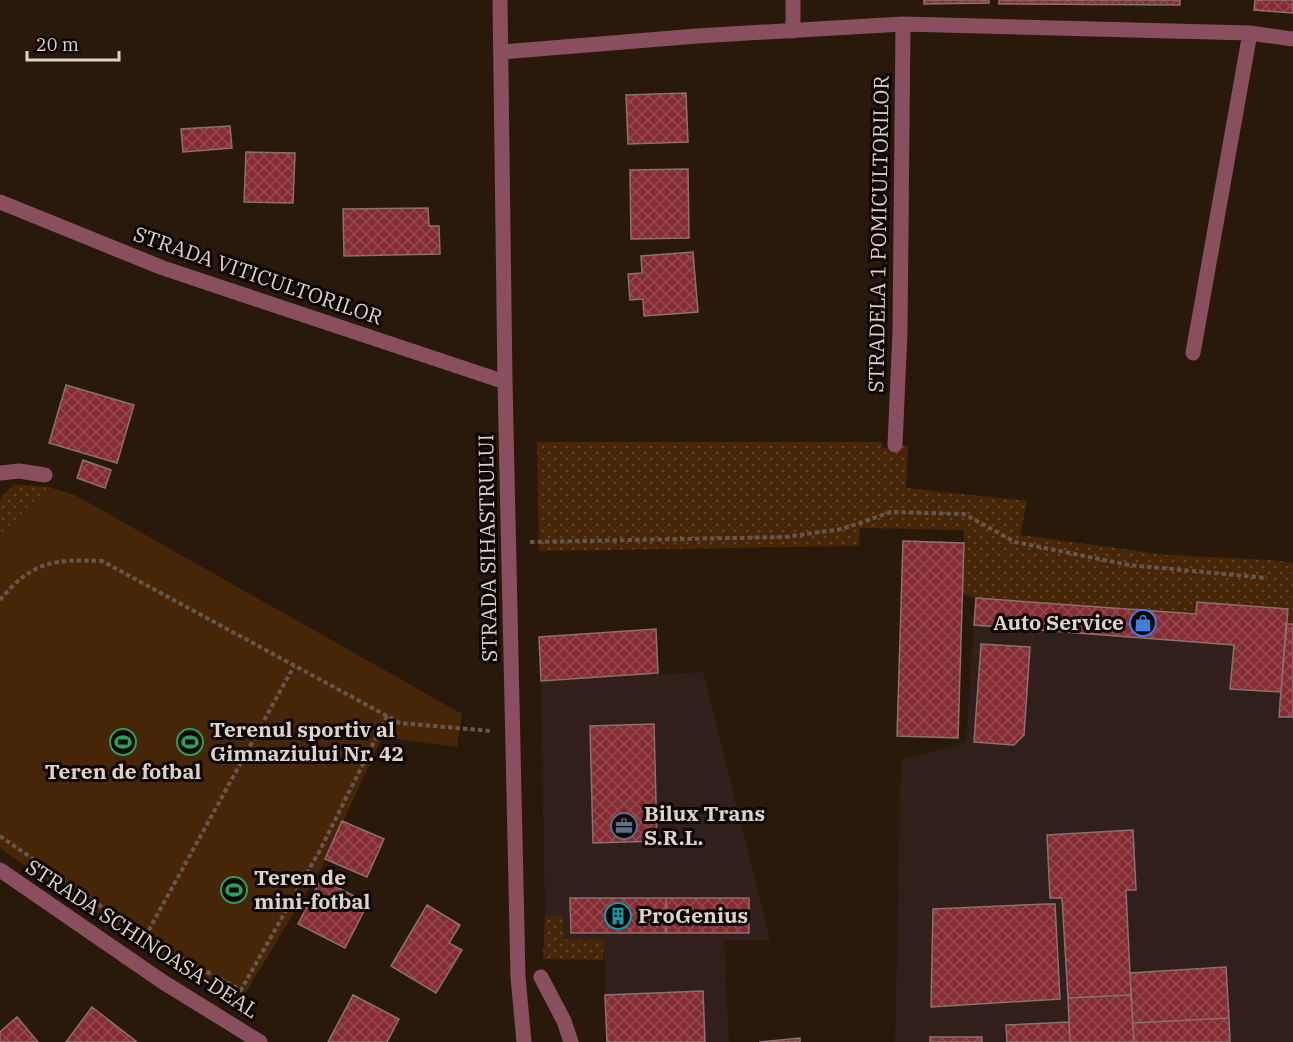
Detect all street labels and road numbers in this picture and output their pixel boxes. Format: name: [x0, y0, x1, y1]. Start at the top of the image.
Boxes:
street label: STRADELA 1 POMICULTORILOR: [861, 75, 895, 393]
street label: STRADA VITICULTORILOR: [130, 219, 387, 331]
street label: STRADA SIHASTRULUI: [471, 434, 503, 662]
street label: STRADA SCHINOASA-DEAL: [21, 852, 264, 1024]

